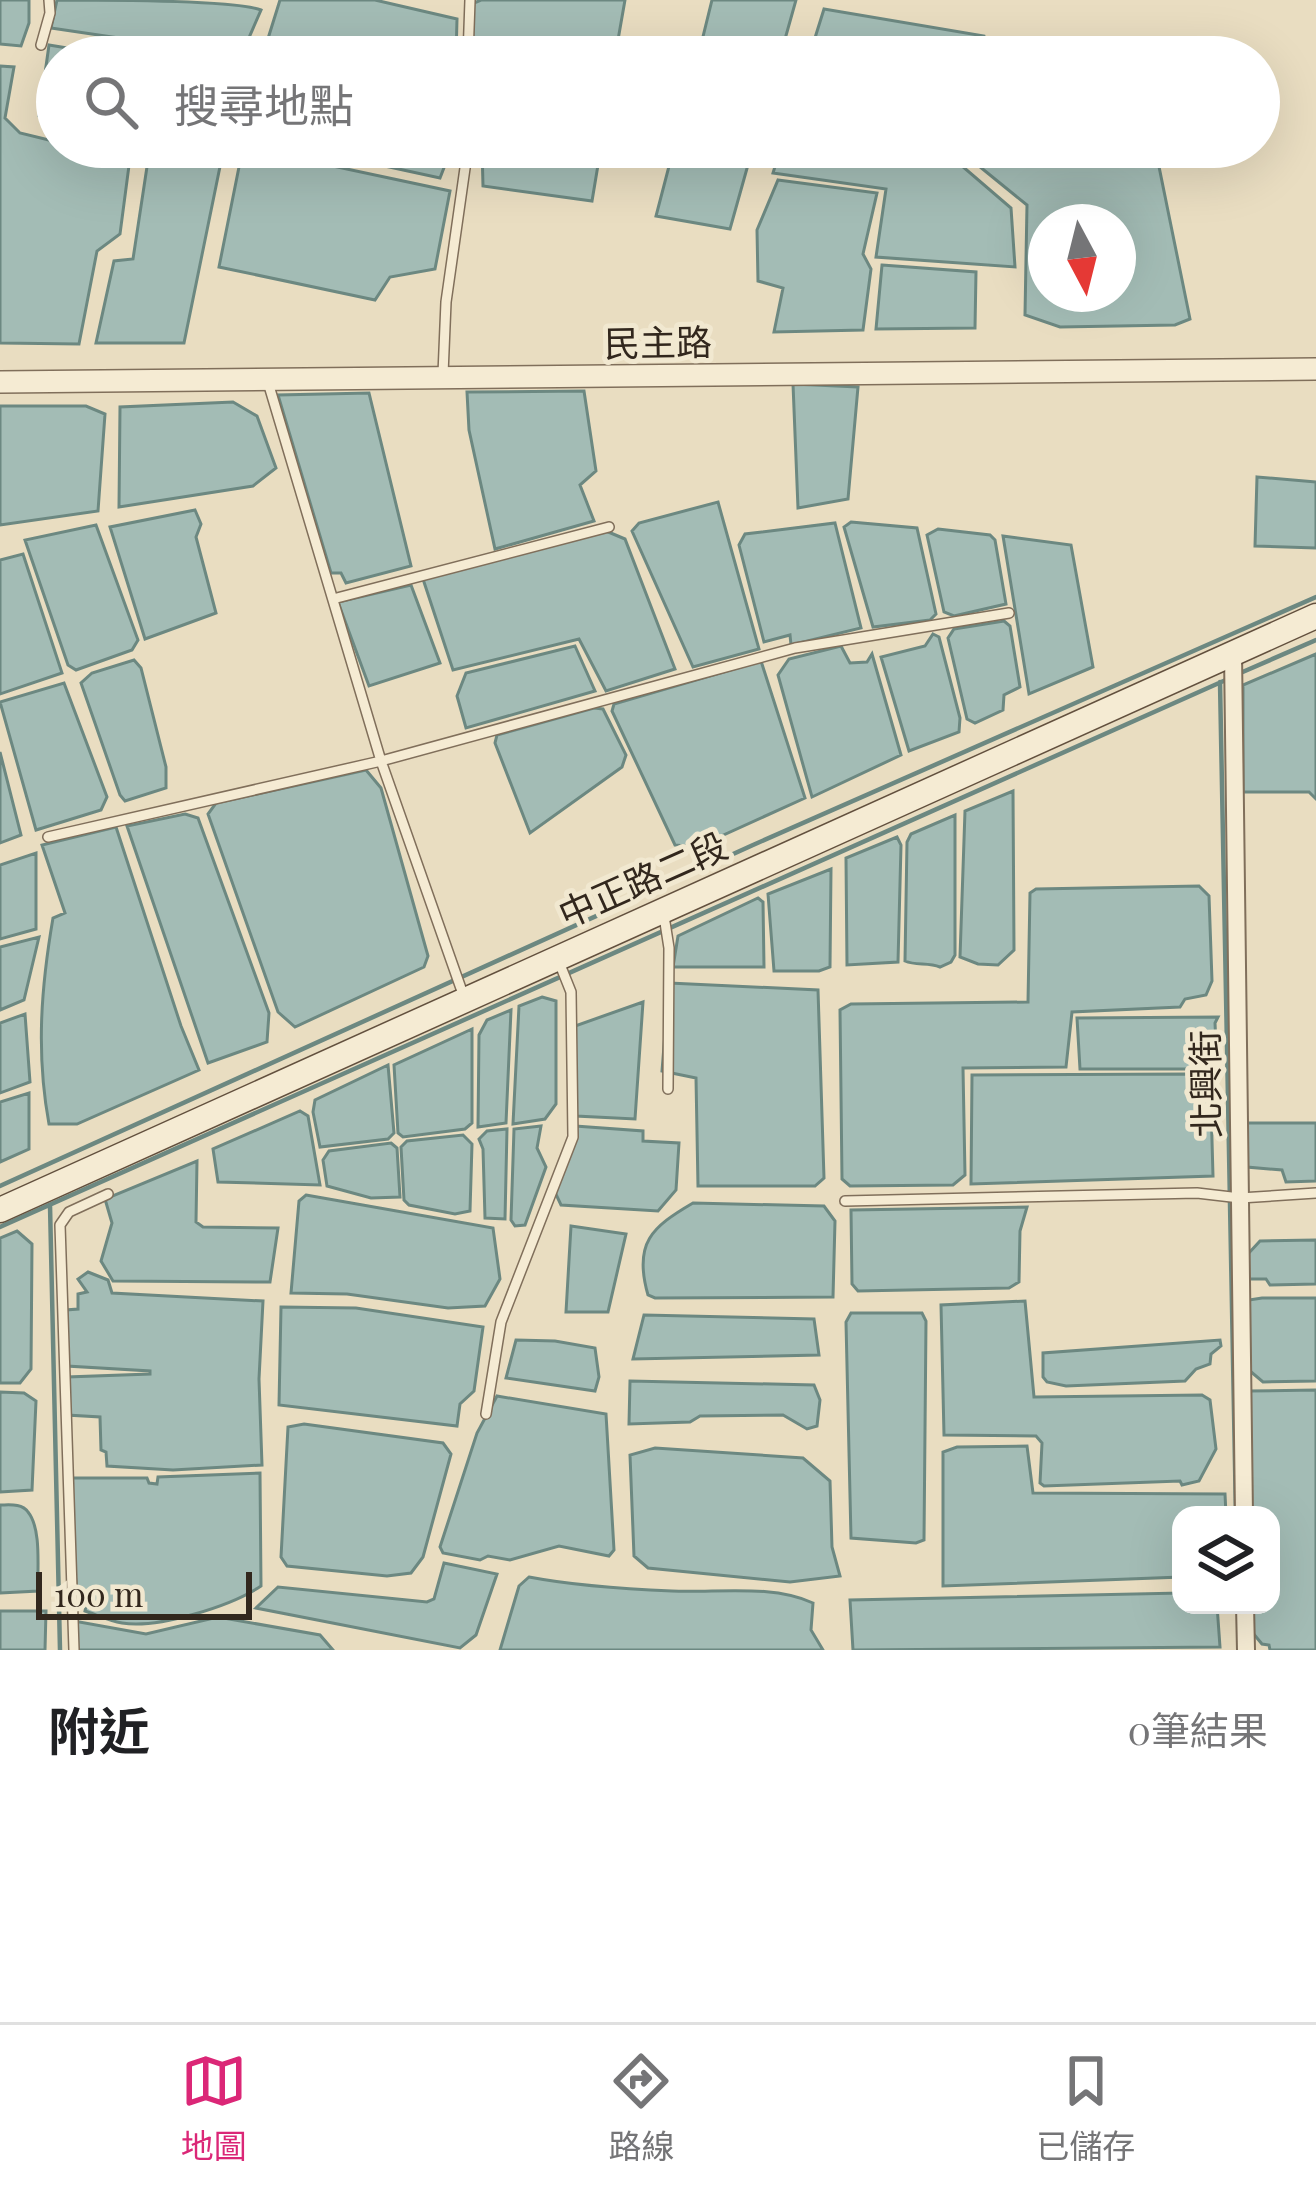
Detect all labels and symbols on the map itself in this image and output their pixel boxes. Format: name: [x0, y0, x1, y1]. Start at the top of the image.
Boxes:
north arrow: [1028, 204, 1136, 312]
street label: 民主路: [604, 316, 712, 366]
street label: 中正路二段: [550, 820, 734, 937]
street label: 北興街: [1179, 1030, 1229, 1138]
scale bar: [36, 1566, 252, 1619]

